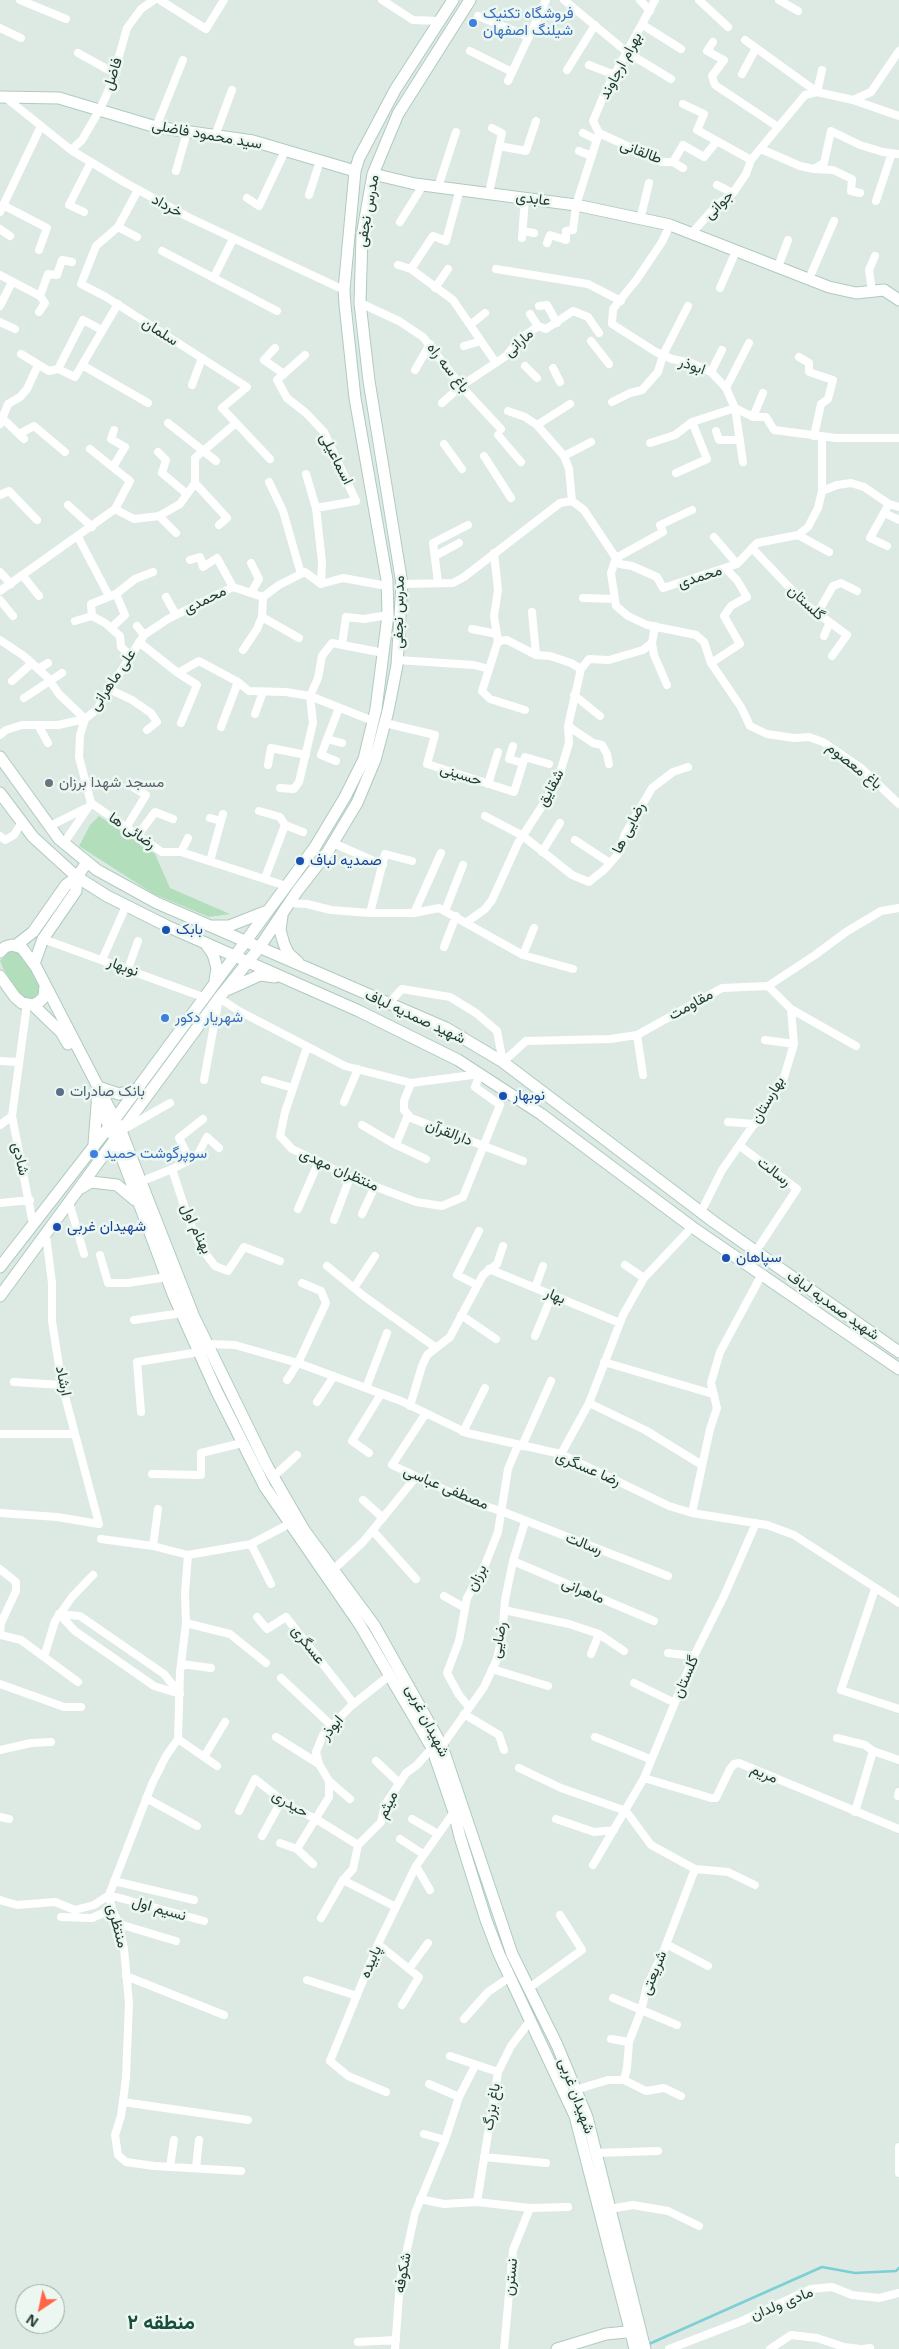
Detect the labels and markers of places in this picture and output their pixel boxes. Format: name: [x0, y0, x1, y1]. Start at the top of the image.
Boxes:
place label: فروشگاه تکنیک شیلنگ اصفهان: [483, 5, 574, 40]
marker: فروشگاه تکنیک شیلنگ اصفهان: [467, 17, 479, 29]
place label: مسجد شهدا برزان: [59, 774, 164, 792]
marker: مسجد شهدا برزان: [43, 777, 55, 789]
place label: صمدیه لباف: [310, 852, 382, 870]
marker: صمدیه لباف: [294, 855, 306, 867]
place label: بابک: [176, 921, 203, 939]
marker: بابک: [160, 924, 172, 936]
place label: شهریار دکور: [175, 1009, 243, 1027]
marker: شهریار دکور: [159, 1012, 171, 1024]
place label: بانک صادرات: [70, 1083, 145, 1101]
marker: بانک صادرات: [54, 1086, 66, 1098]
place label: نوبهار: [513, 1087, 545, 1105]
marker: نوبهار: [497, 1090, 509, 1102]
place label: سوپرگوشت حمید: [104, 1145, 207, 1163]
marker: سوپرگوشت حمید: [88, 1148, 100, 1160]
place label: شهیدان غربی: [67, 1218, 146, 1236]
marker: شهیدان غربی: [51, 1221, 63, 1233]
place label: سپاهان: [736, 1249, 782, 1267]
marker: سپاهان: [720, 1252, 732, 1264]

